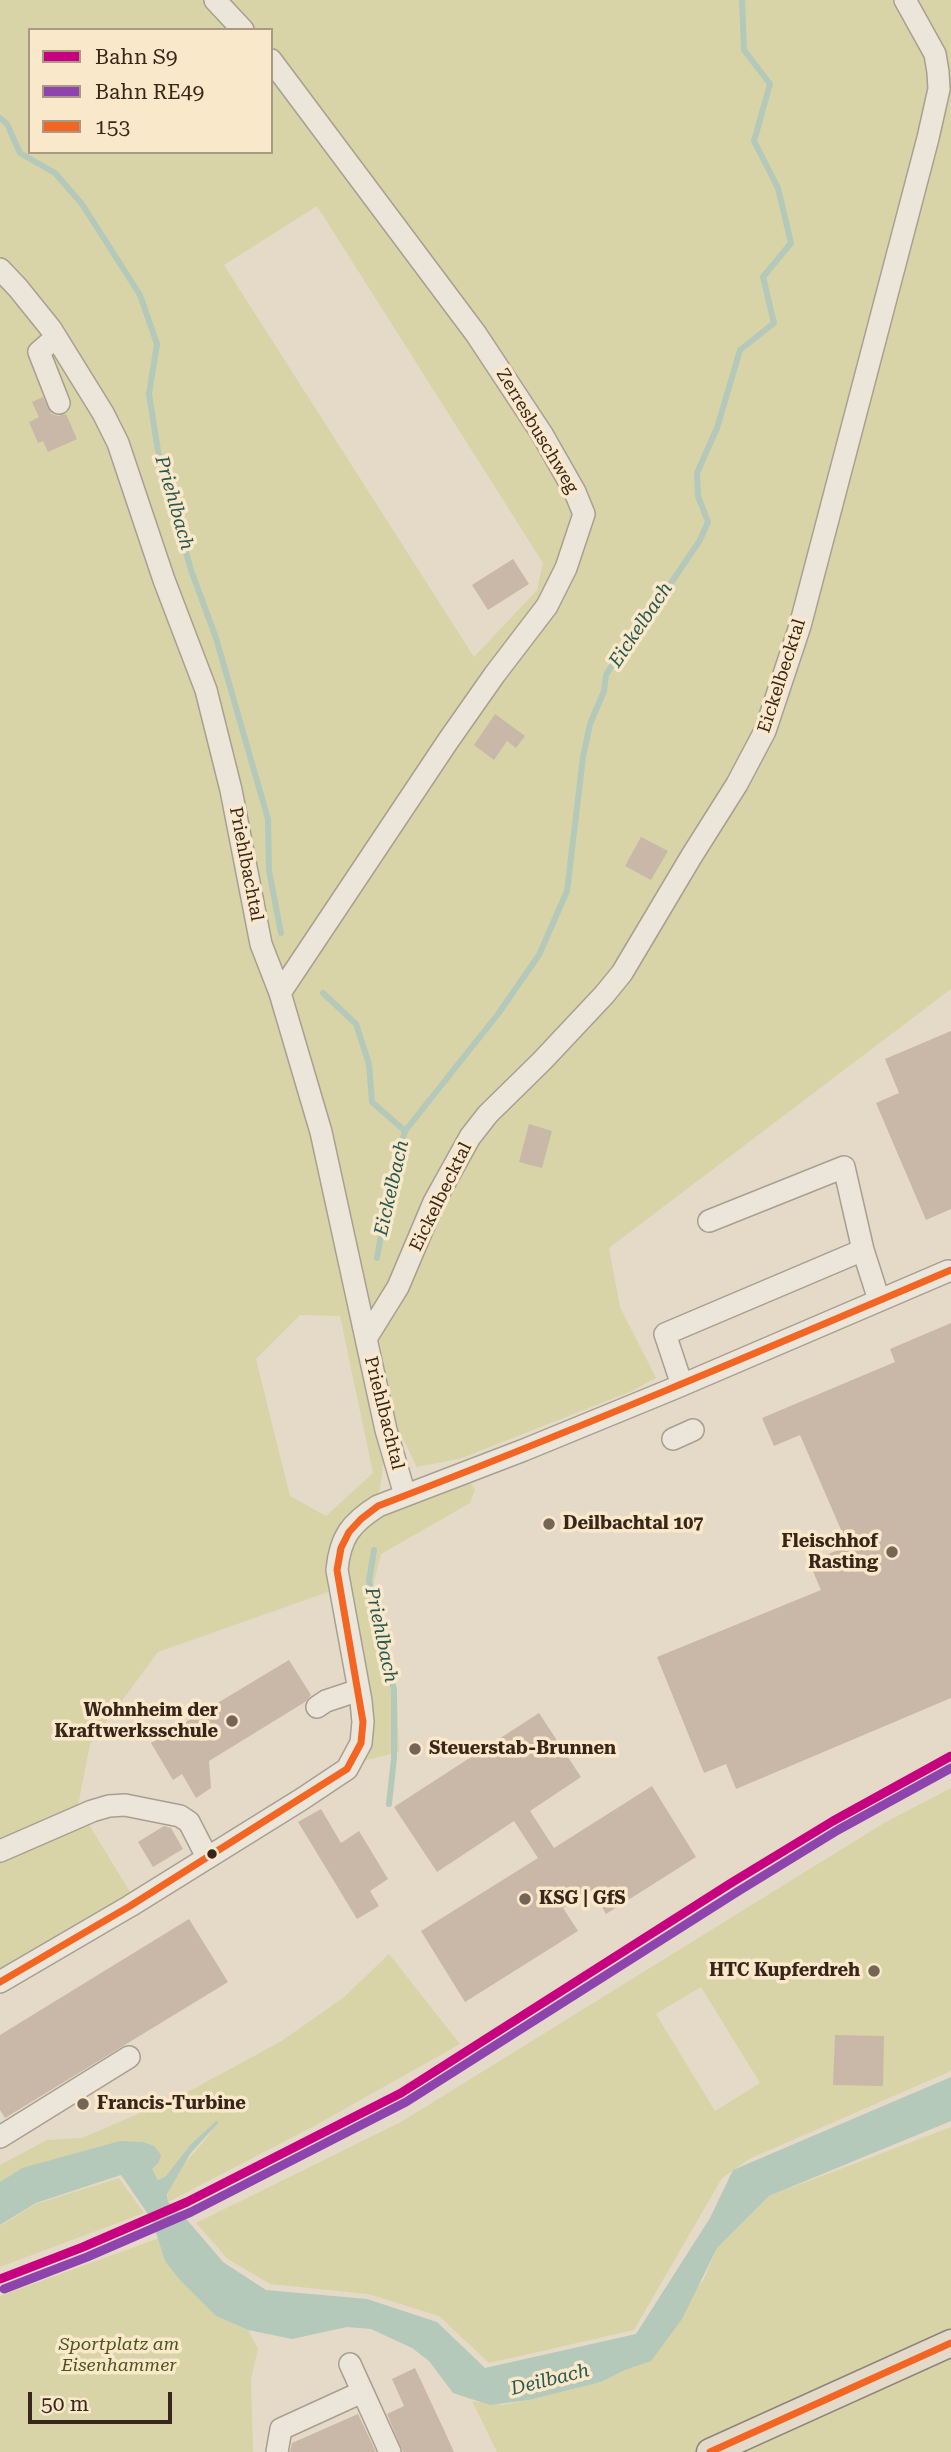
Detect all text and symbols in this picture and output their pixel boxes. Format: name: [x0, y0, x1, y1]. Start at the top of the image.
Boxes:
legend: [28, 28, 273, 154]
text: Bahn S9: [95, 45, 178, 69]
text: Bahn RE49: [95, 80, 204, 104]
text: 153: [95, 115, 130, 139]
street label: Zerresbuschweg: [491, 365, 583, 497]
water label: Priehlbach: [150, 453, 198, 553]
water label: Eickelbach: [604, 578, 678, 672]
street label: Eickelbecktal: [753, 616, 811, 736]
street label: Priehlbachtal: [224, 805, 268, 923]
water label: Eickelbach: [370, 1138, 414, 1238]
street label: Eickelbecktal: [405, 1139, 477, 1255]
street label: Priehlbachtal: [359, 1354, 409, 1472]
place label: Deilbachtal 107: [563, 1513, 703, 1535]
marker: Deilbachtal 107: [541, 1516, 557, 1532]
place label: Fleischhof Rasting: [781, 1531, 878, 1574]
marker: Fleischhof Rasting: [884, 1544, 900, 1560]
water label: Priehlbach: [360, 1585, 402, 1685]
place label: Wohnheim der Kraftwerksschule: [54, 1700, 218, 1742]
marker: Wohnheim der Kraftwerksschule: [224, 1713, 240, 1729]
place label: Steuerstab-Brunnen: [429, 1738, 616, 1760]
marker: Steuerstab-Brunnen: [407, 1741, 423, 1757]
unlabelled marker: [205, 1847, 219, 1861]
place label: KSG | GfS: [539, 1888, 626, 1910]
marker: KSG | GfS: [517, 1891, 533, 1907]
place label: HTC Kupferdreh: [709, 1960, 860, 1982]
marker: HTC Kupferdreh: [866, 1963, 882, 1979]
place label: Francis-Turbine: [97, 2093, 246, 2115]
marker: Francis-Turbine: [75, 2096, 91, 2112]
park label: Sportplatz am Eisenhammer: [59, 2334, 179, 2376]
water label: Deilbach: [508, 2359, 592, 2401]
scale bar: [32, 2378, 175, 2422]
text: 50 m: [41, 2392, 89, 2416]

